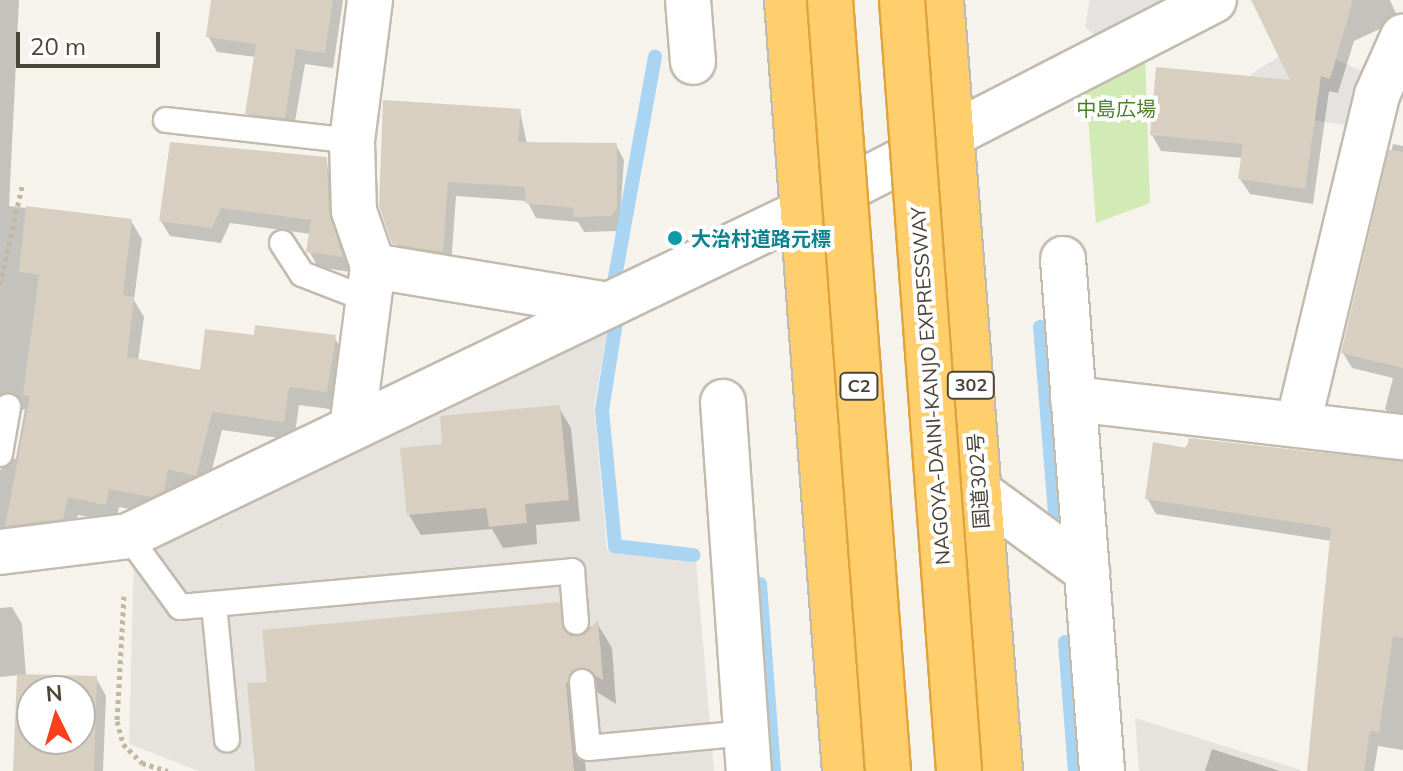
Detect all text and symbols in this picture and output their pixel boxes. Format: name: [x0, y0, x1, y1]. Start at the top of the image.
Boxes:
scale bar: [20, 16, 164, 66]
text: 20 m: [30, 31, 86, 61]
park label: 中島広場: [1076, 96, 1156, 120]
street label: NAGOYA-DAINI-KANJO EXPRESSWAY: [906, 206, 954, 566]
place label: 大治村道路元標: [691, 226, 831, 250]
marker: 大治村道路元標: [666, 229, 684, 247]
road number: 302: [945, 371, 997, 399]
road number: C2: [839, 372, 879, 400]
street label: 国道302号: [963, 432, 993, 530]
north arrow: [16, 675, 96, 755]
text: N: [45, 678, 64, 708]

